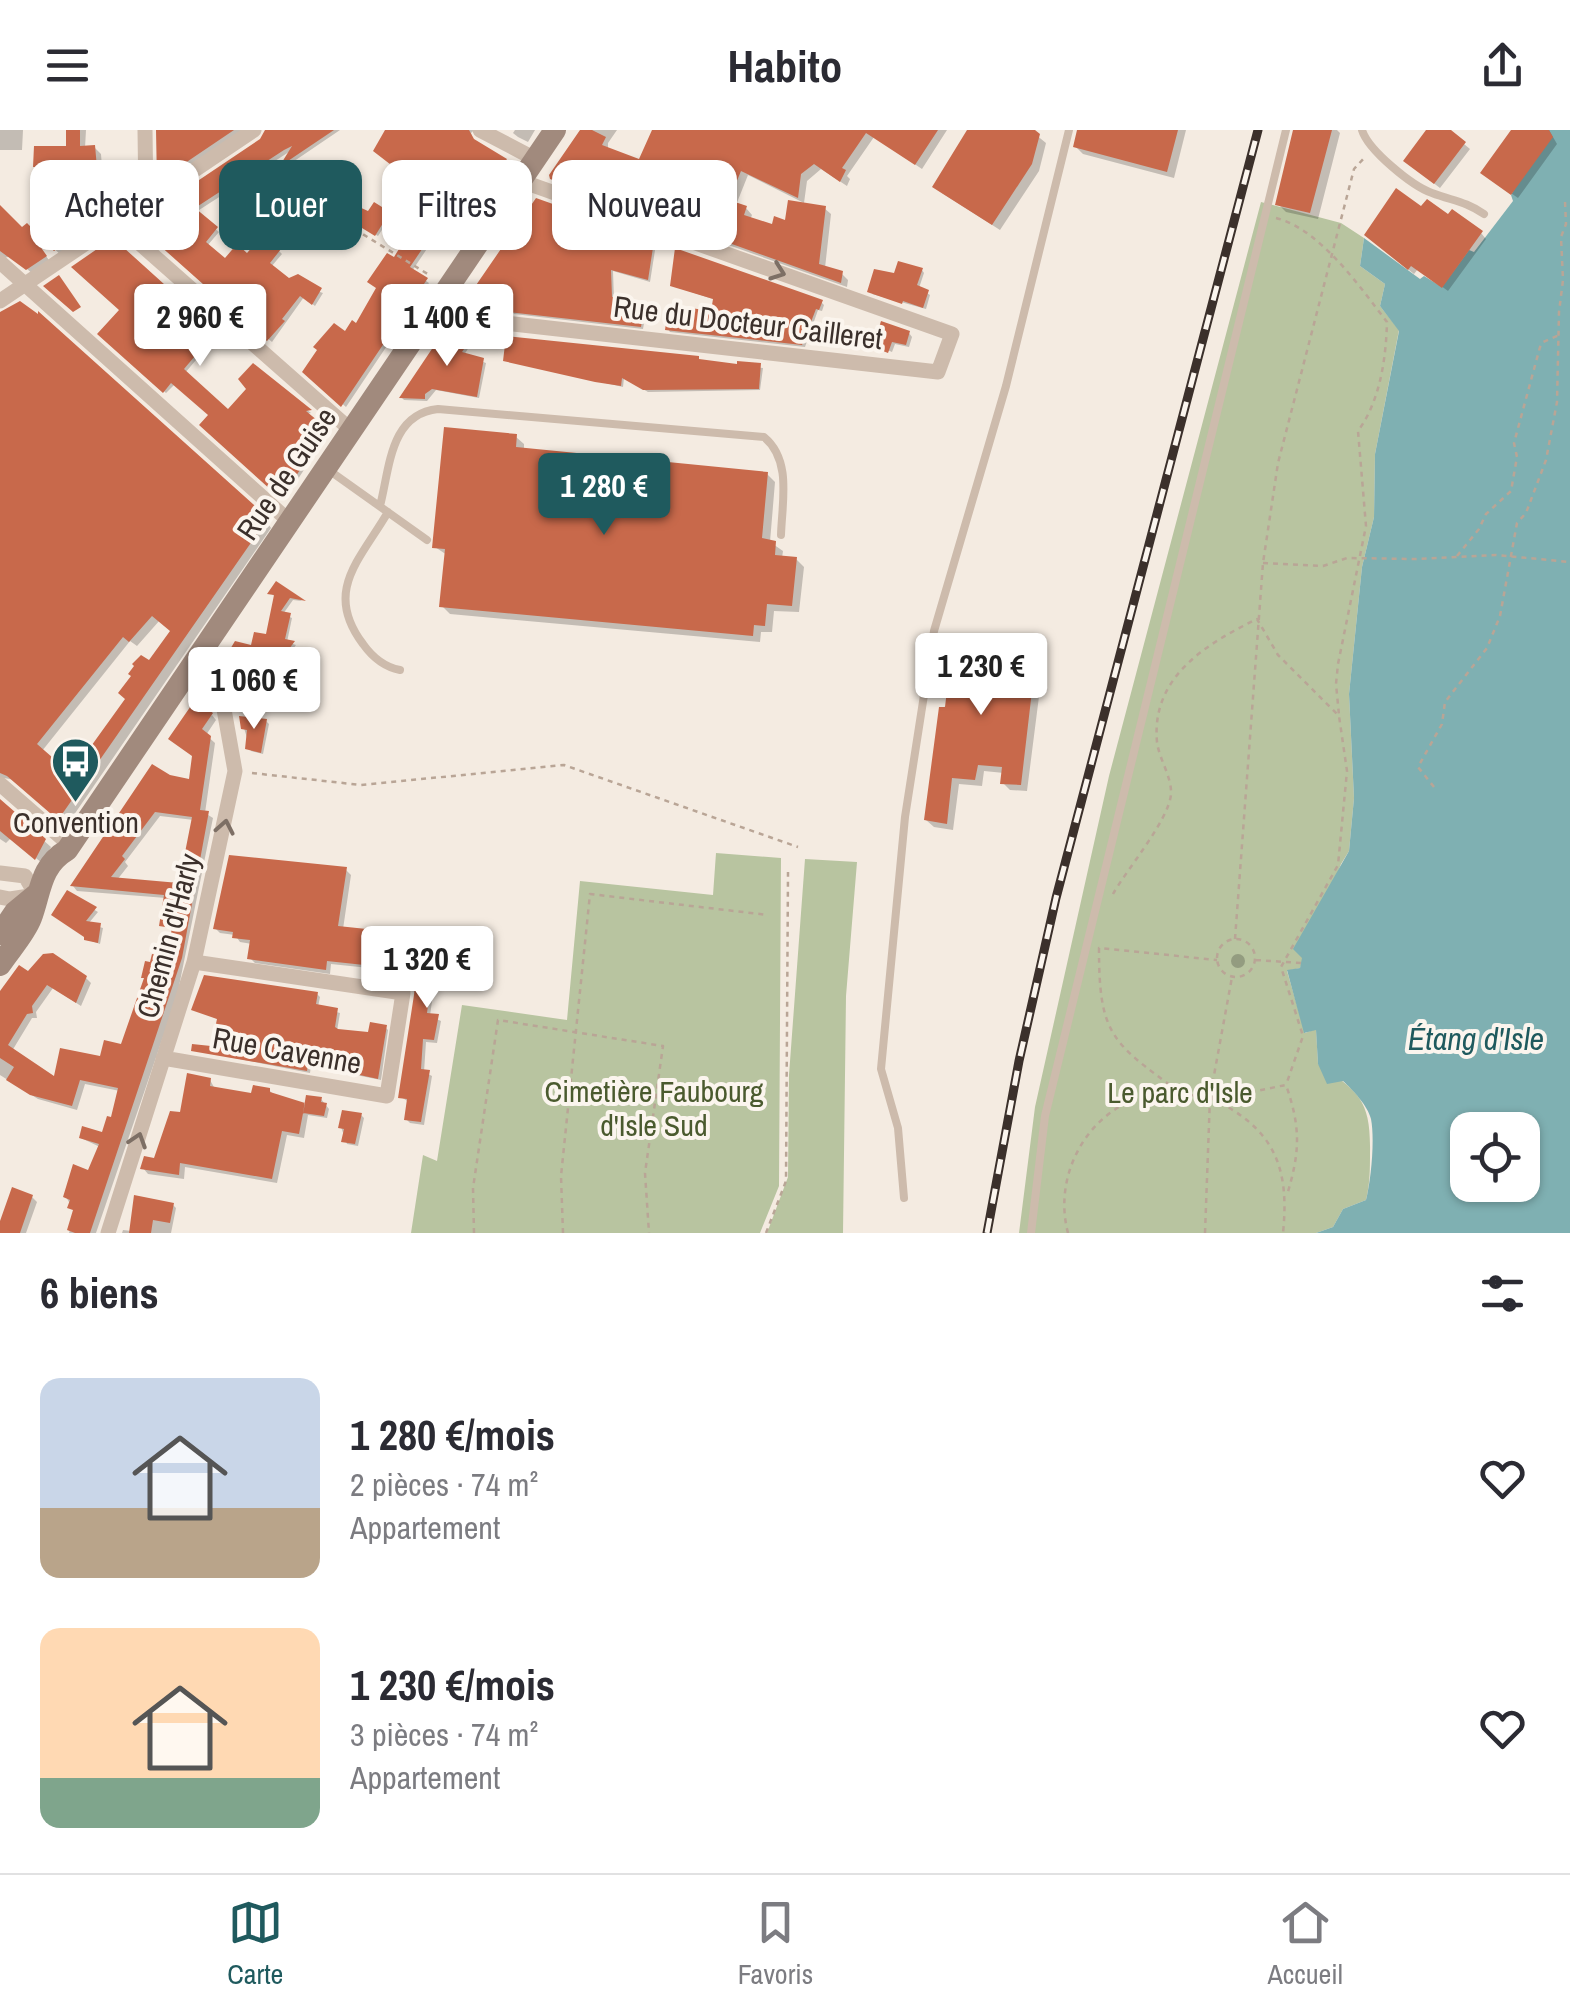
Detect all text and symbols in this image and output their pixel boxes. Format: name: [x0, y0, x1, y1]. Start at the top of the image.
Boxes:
text: Habito: [728, 35, 842, 96]
icon: menu: [40, 38, 95, 93]
icon: share: [1475, 38, 1530, 93]
chip: Acheter: [30, 160, 199, 250]
chip: Louer: [219, 160, 362, 250]
chip: Filtres: [382, 160, 532, 250]
chip: Nouveau: [552, 160, 737, 250]
one-way arrow: [768, 260, 785, 281]
pin: 2 960 €: [108, 284, 292, 369]
pin: 1 400 €: [355, 284, 539, 369]
street label: Rue du Docteur Cailleret: [611, 286, 885, 358]
text: 2 960 €: [156, 295, 244, 338]
text: 1 400 €: [403, 295, 491, 338]
street label: Rue de Guise: [227, 399, 345, 548]
pin: 1 280 €: [512, 453, 696, 538]
text: 1 280 €: [560, 464, 648, 507]
pin: 1 230 €: [889, 633, 1073, 718]
text: 1 230 €: [937, 644, 1025, 687]
pin: 1 060 €: [162, 647, 346, 732]
text: 1 060 €: [210, 658, 298, 701]
bus stop icon: Convention: [50, 736, 102, 804]
place label: Convention: [13, 802, 139, 842]
one-way arrow: [214, 819, 235, 836]
street label: Chemin d'Harly: [127, 848, 209, 1022]
pin: 1 320 €: [335, 926, 519, 1011]
text: 1 320 €: [383, 937, 471, 980]
street label: Rue Cavenne: [210, 1017, 365, 1083]
water label: Étang d'Isle: [1408, 1017, 1544, 1060]
park label: Cimetière Faubourg d'Isle Sud: [545, 1071, 764, 1145]
park label: Le parc d'Isle: [1107, 1072, 1253, 1112]
map controls: [1450, 1112, 1540, 1202]
button: locate: [1450, 1112, 1540, 1202]
one-way arrow: [126, 1132, 147, 1149]
text: 6 biens: [40, 1265, 159, 1321]
icon: filters: [1475, 1266, 1530, 1321]
text: 1 280 €/mois: [350, 1407, 555, 1463]
icon: home: [120, 1418, 240, 1538]
icon: heart: [1475, 1451, 1530, 1506]
text: 2 pièces · 74 m²: [350, 1463, 538, 1506]
text: Appartement: [350, 1506, 500, 1549]
text: 1 230 €/mois: [350, 1657, 555, 1713]
icon: home: [120, 1668, 240, 1788]
icon: heart: [1475, 1701, 1530, 1756]
text: 3 pièces · 74 m²: [350, 1713, 538, 1756]
text: Appartement: [350, 1756, 500, 1799]
tab: Carte: [227, 1895, 283, 1993]
tab: Favoris: [738, 1895, 813, 1993]
tab: Accueil: [1268, 1895, 1343, 1993]

